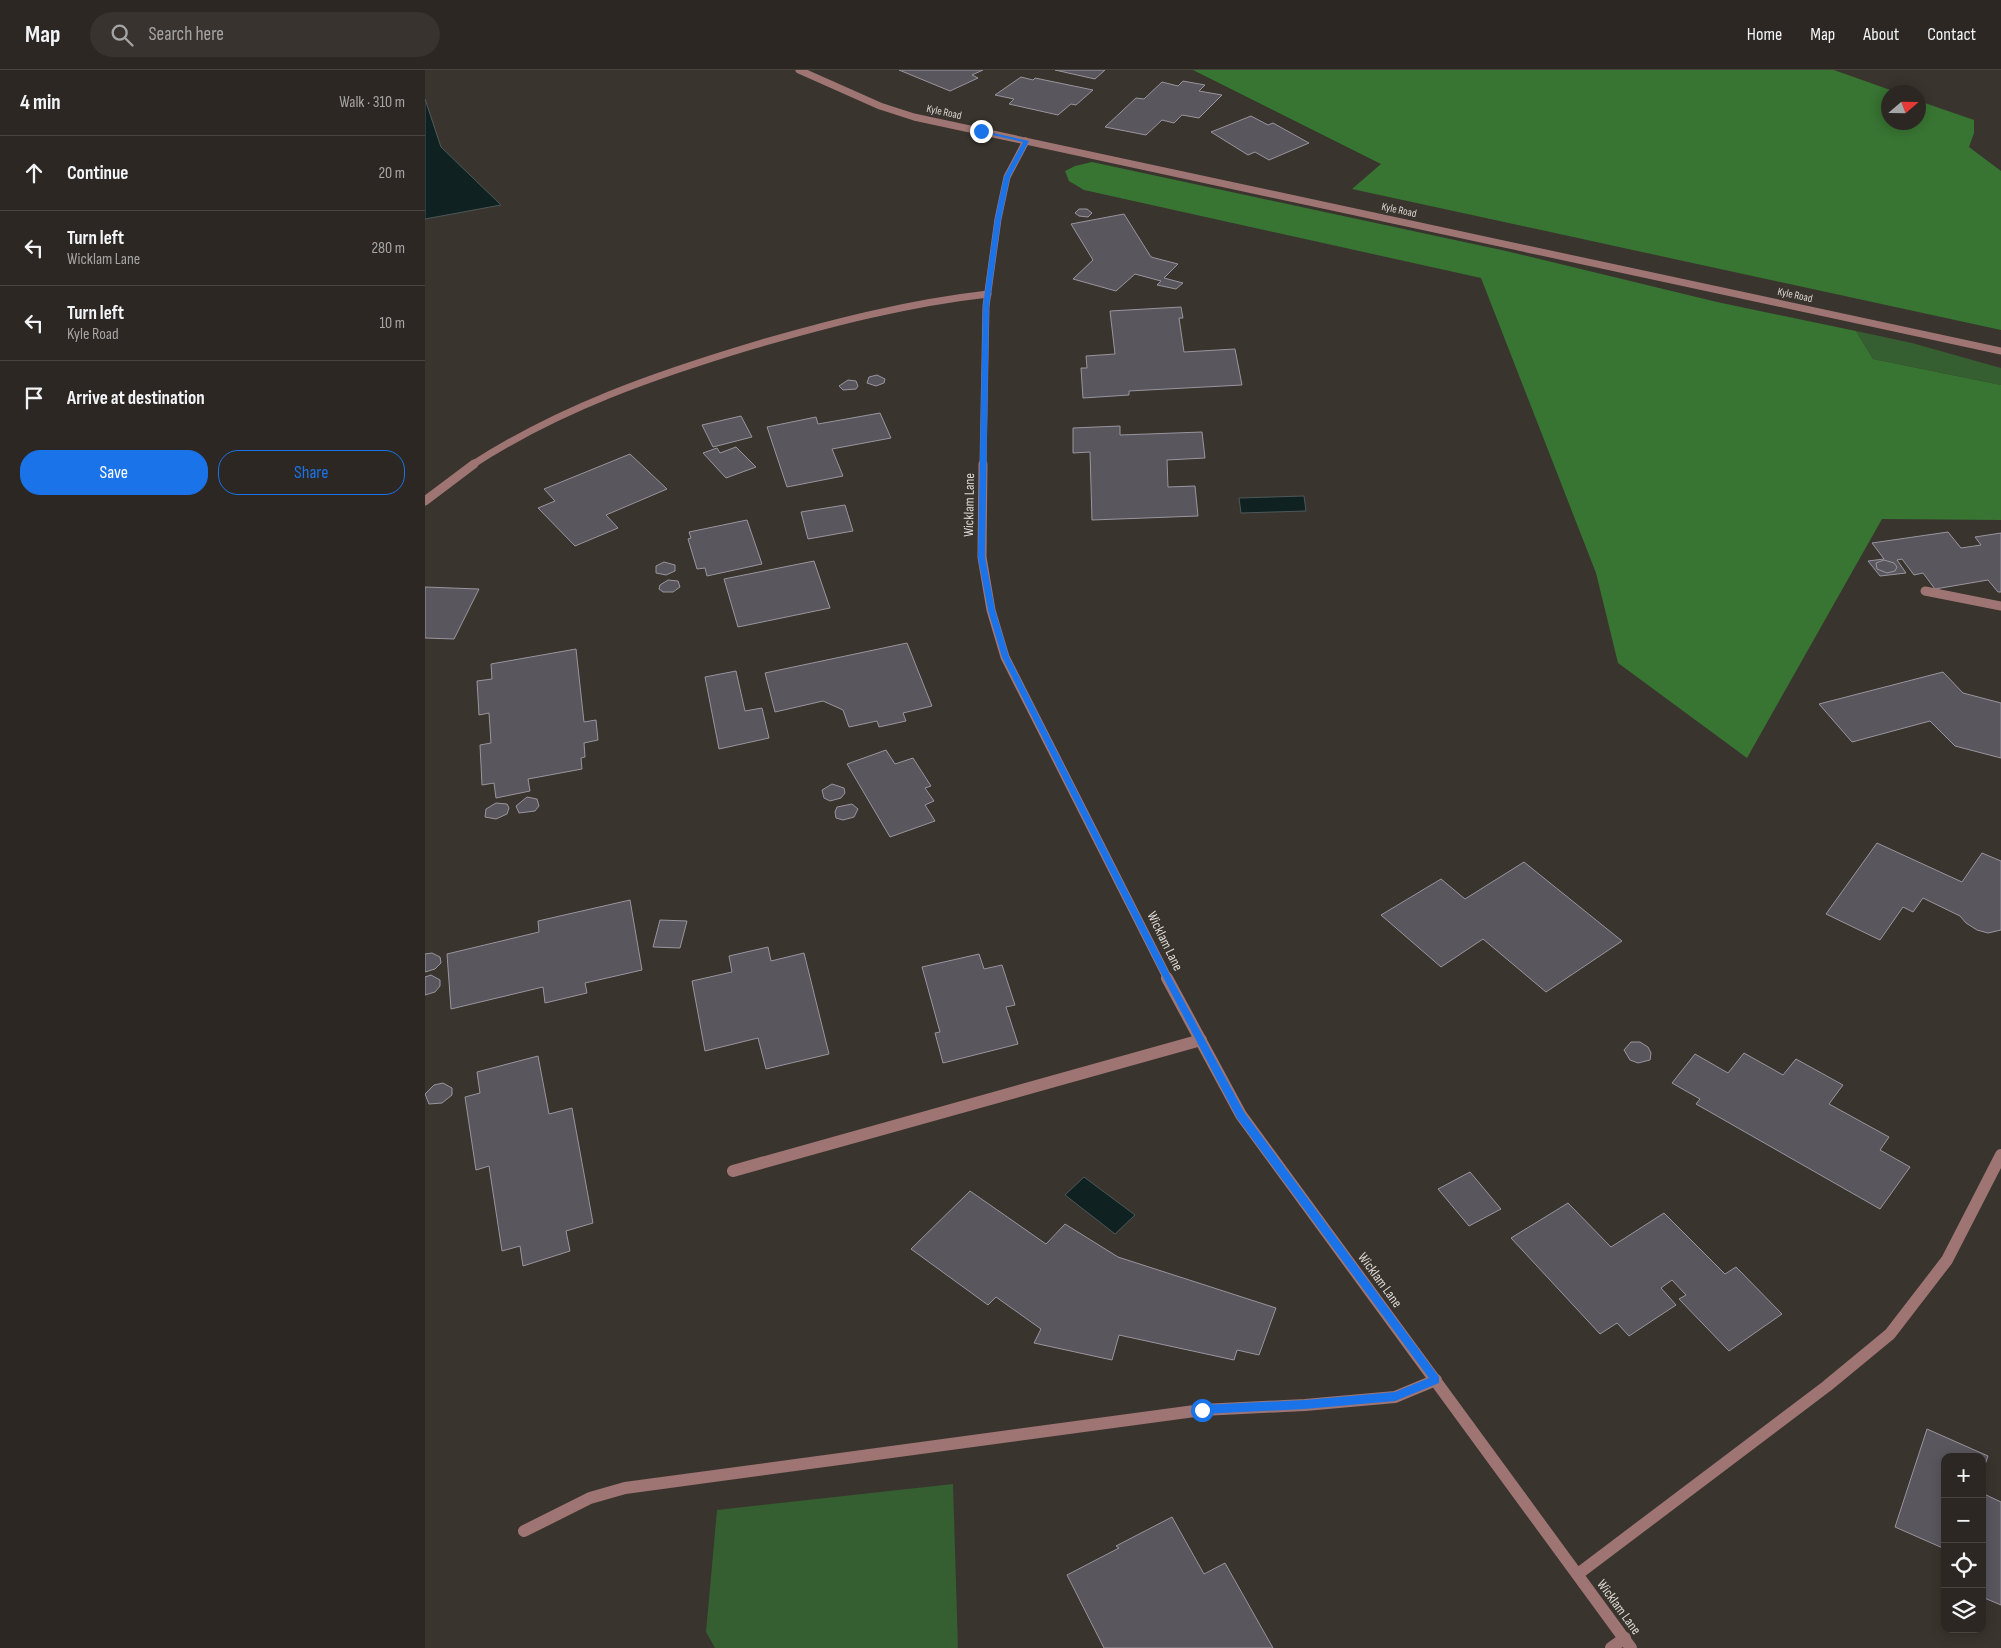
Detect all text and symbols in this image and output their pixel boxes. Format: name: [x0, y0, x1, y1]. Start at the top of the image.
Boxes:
search box: [90, 12, 440, 57]
text: Map: [25, 20, 60, 49]
icon: search: [108, 21, 136, 49]
text: Search here: [148, 23, 224, 46]
text: Home: [1747, 24, 1782, 45]
text: Map: [1810, 24, 1835, 45]
text: About: [1863, 24, 1899, 45]
text: Contact: [1927, 24, 1976, 45]
north arrow: [1881, 85, 1926, 130]
text: 4 min: [20, 90, 61, 115]
text: Walk · 310 m: [339, 93, 405, 112]
street label: Kyle Road: [925, 102, 963, 122]
route end: [970, 120, 993, 143]
icon: ahead: [20, 159, 48, 187]
text: Continue: [67, 162, 128, 185]
text: 20 m: [378, 164, 405, 183]
street label: Kyle Road: [1380, 200, 1418, 220]
text: Turn left: [67, 227, 124, 250]
icon: left: [20, 234, 48, 262]
text: 280 m: [371, 239, 405, 258]
text: Wicklam Lane: [67, 250, 140, 269]
street label: Kyle Road: [1776, 285, 1814, 305]
text: Turn left: [67, 302, 124, 325]
icon: left: [20, 309, 48, 337]
text: 10 m: [379, 314, 405, 333]
text: Kyle Road: [67, 325, 119, 344]
icon: arrive: [20, 384, 48, 412]
text: Arrive at destination: [67, 387, 205, 410]
button: Save: [20, 450, 208, 495]
button: Share: [218, 450, 405, 495]
street label: Wicklam Lane: [960, 473, 978, 537]
street label: Wicklam Lane: [1143, 908, 1187, 974]
street label: Wicklam Lane: [1354, 1249, 1406, 1311]
route start: [1191, 1399, 1214, 1422]
map controls: [1941, 1453, 1986, 1633]
button: +: [1941, 1453, 1986, 1498]
button: −: [1941, 1498, 1986, 1543]
button: locate: [1941, 1543, 1986, 1588]
street label: Wicklam Lane: [1593, 1576, 1645, 1638]
button: layers: [1941, 1588, 1986, 1633]

